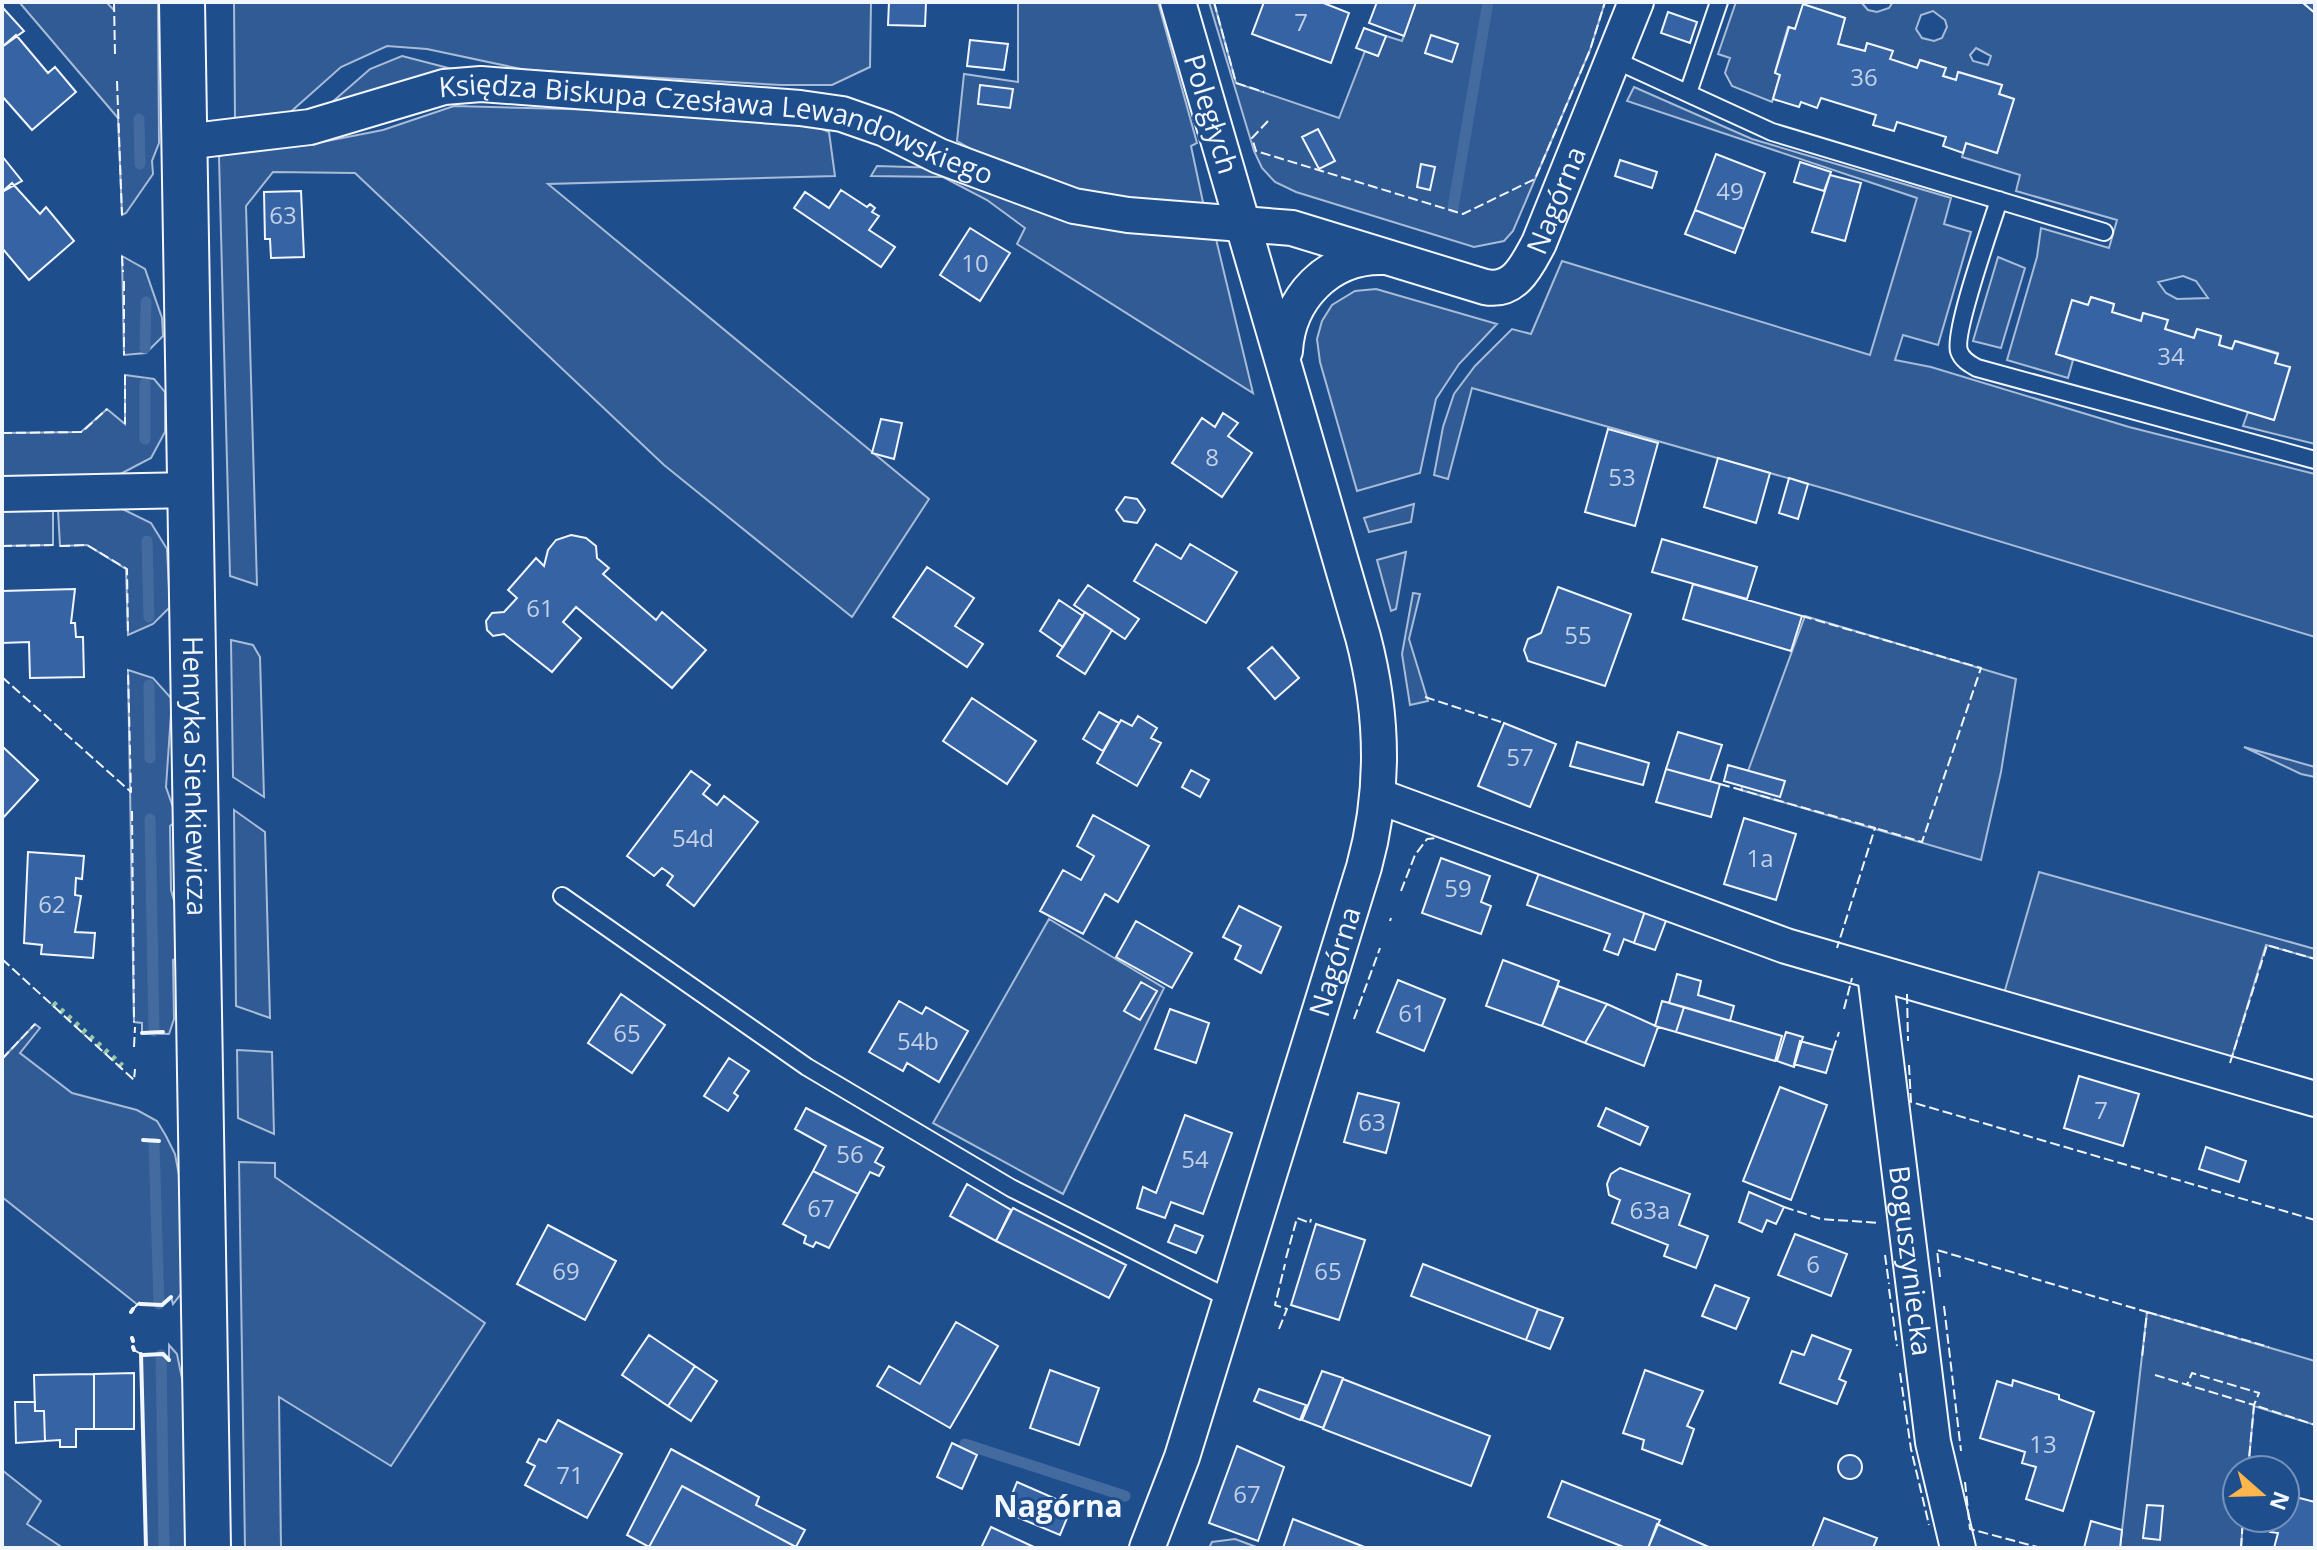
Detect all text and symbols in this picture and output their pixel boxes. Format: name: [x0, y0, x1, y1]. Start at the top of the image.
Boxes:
house number: 7: [1294, 5, 1308, 38]
street label: Poległych: [1176, 49, 1248, 178]
house number: 36: [1850, 60, 1878, 93]
street label: Księdza Biskupa Czesława Lewandowskiego: [437, 64, 999, 193]
street label: Nagórna: [1517, 140, 1594, 259]
house number: 49: [1716, 174, 1744, 207]
house number: 63: [269, 198, 297, 231]
house number: 10: [961, 246, 989, 279]
house number: 34: [2157, 339, 2185, 372]
house number: 8: [1205, 440, 1219, 473]
house number: 53: [1608, 460, 1636, 493]
house number: 61: [526, 591, 554, 624]
house number: 55: [1564, 618, 1592, 651]
street label: Henryka Sienkiewicza: [175, 635, 217, 916]
house number: 57: [1506, 740, 1534, 773]
house number: 54d: [672, 821, 714, 854]
house number: 1a: [1746, 841, 1774, 874]
house number: 59: [1444, 871, 1472, 904]
house number: 62: [38, 887, 66, 920]
street label: Nagórna: [1299, 902, 1369, 1021]
house number: 61: [1398, 996, 1426, 1029]
house number: 65: [613, 1016, 641, 1049]
house number: 54b: [897, 1024, 939, 1057]
house number: 7: [2094, 1093, 2108, 1126]
house number: 63: [1358, 1105, 1386, 1138]
house number: 56: [836, 1137, 864, 1170]
house number: 54: [1181, 1142, 1209, 1175]
street label: Boguszyniecka: [1881, 1163, 1942, 1358]
house number: 67: [807, 1191, 835, 1224]
house number: 63a: [1630, 1193, 1670, 1226]
house number: 6: [1806, 1247, 1820, 1280]
house number: 69: [552, 1254, 580, 1287]
house number: 65: [1314, 1254, 1342, 1287]
house number: 13: [2029, 1427, 2057, 1460]
north arrow: [2221, 1454, 2301, 1534]
house number: 71: [556, 1458, 584, 1491]
house number: 67: [1233, 1477, 1261, 1510]
district label: Nagórna: [993, 1485, 1123, 1526]
text: N: [2264, 1488, 2298, 1515]

